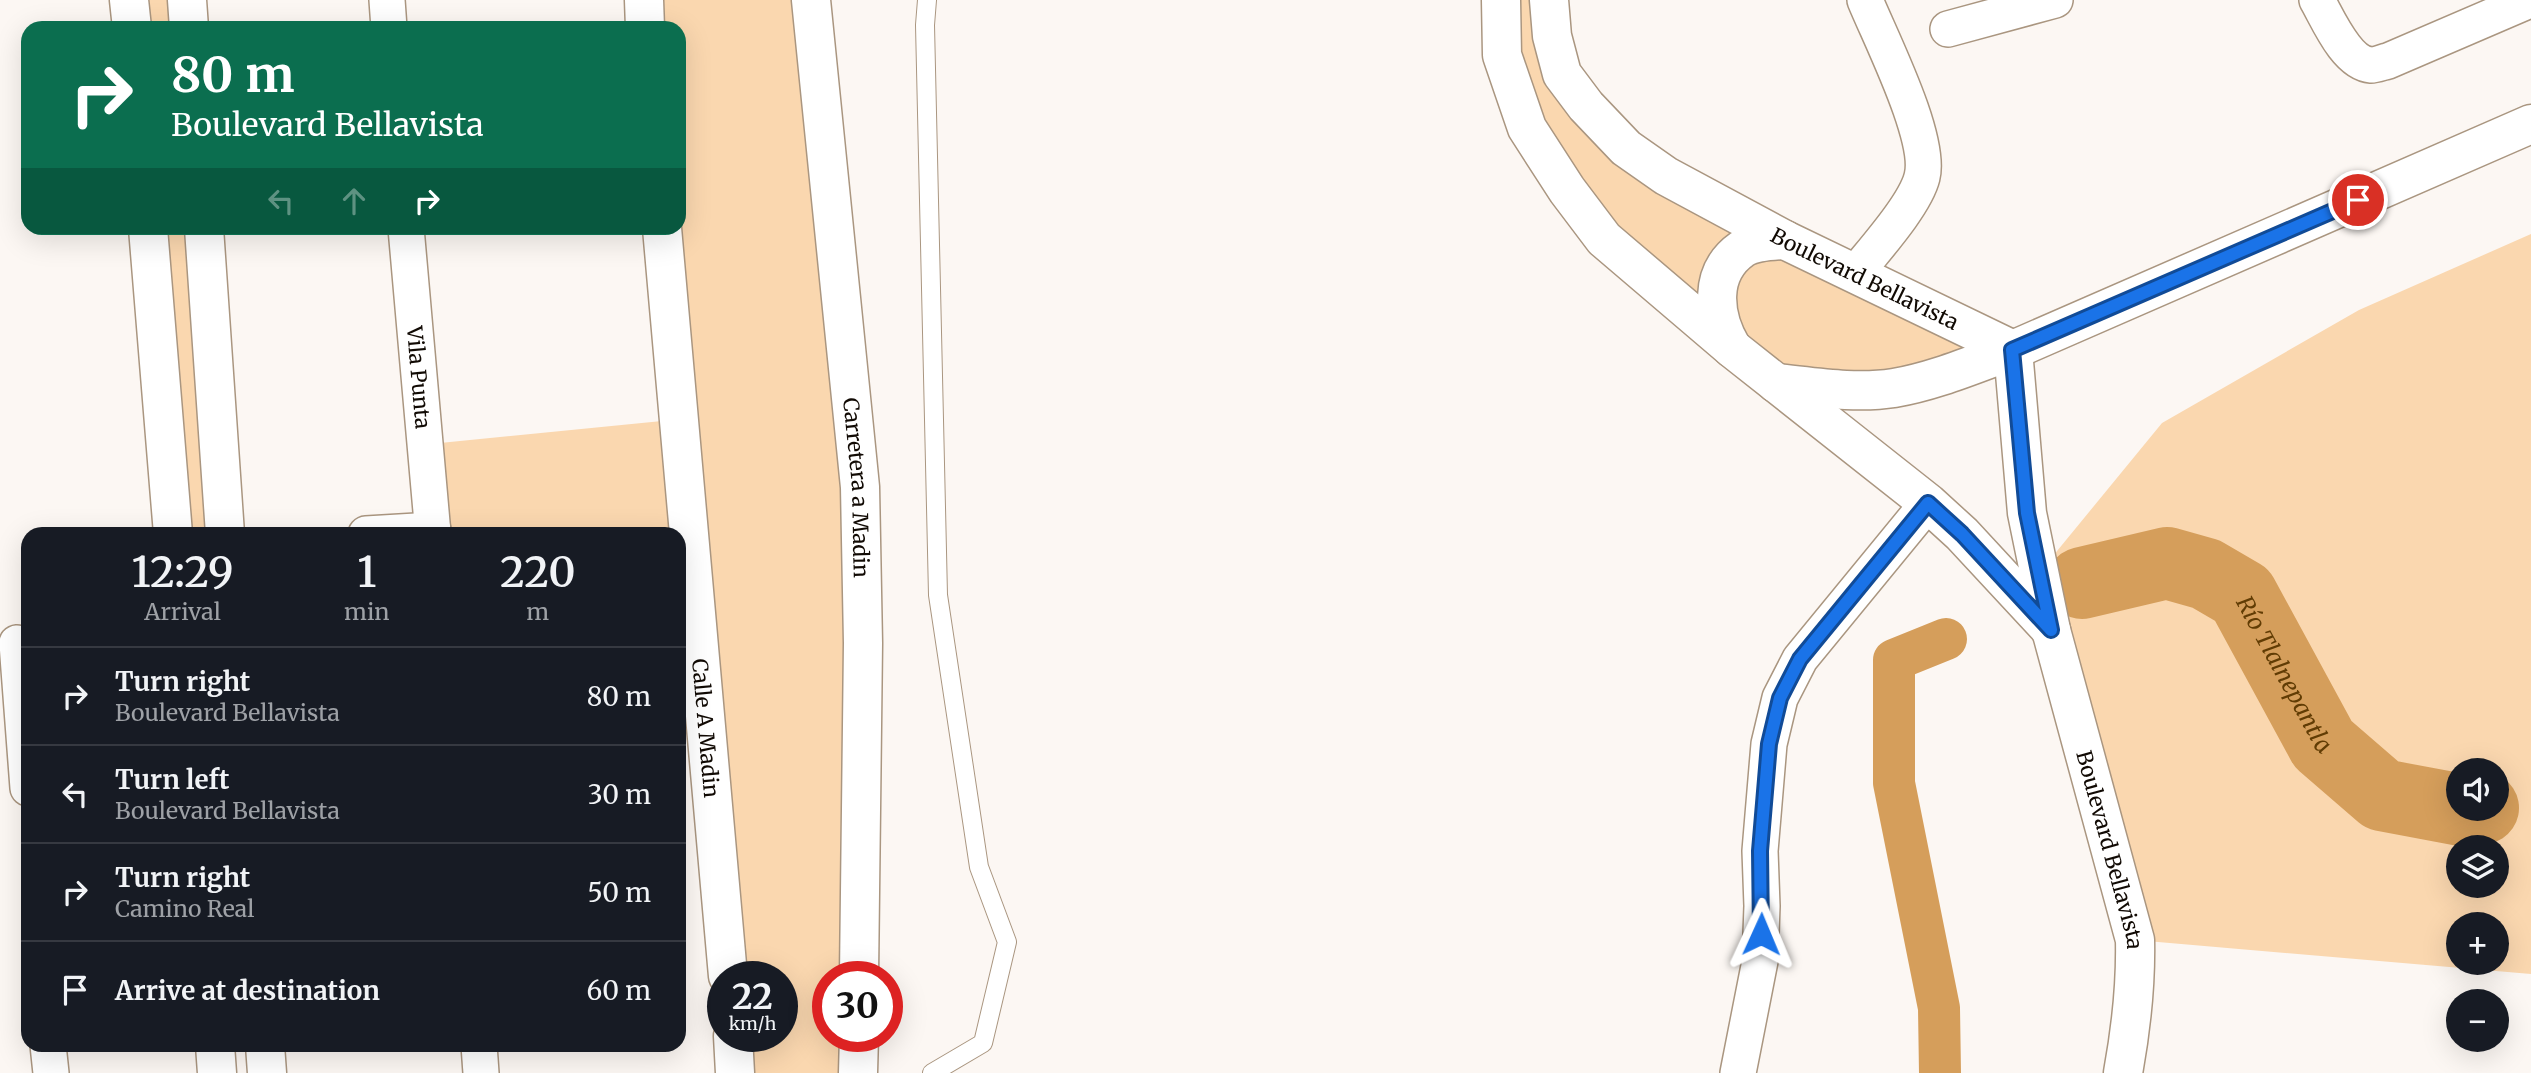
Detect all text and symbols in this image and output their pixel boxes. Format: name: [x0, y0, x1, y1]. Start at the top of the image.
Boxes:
text: 80 m: [171, 44, 294, 105]
icon: right: [56, 49, 147, 140]
text: Boulevard Bellavista: [171, 105, 484, 145]
pin: [2328, 170, 2388, 230]
icon: arrive: [2339, 181, 2377, 219]
icon: left: [262, 182, 300, 220]
icon: ahead: [335, 182, 373, 220]
icon: right: [408, 182, 446, 220]
street label: Boulevard Bellavista: [1766, 221, 1963, 335]
street label: Vila Punta: [401, 324, 437, 430]
street label: Carretera a Madin: [838, 396, 875, 578]
text: 12:29: [131, 546, 234, 598]
text: 1: [357, 546, 376, 598]
text: 220: [500, 546, 576, 598]
water label: Río Tlalnepantla: [2231, 591, 2337, 759]
text: Arrival: [144, 597, 221, 626]
text: min: [344, 597, 390, 626]
text: m: [526, 597, 549, 626]
street label: Calle A Madin: [687, 657, 726, 799]
text: Turn right: [115, 665, 250, 698]
icon: right: [56, 677, 94, 715]
text: 80 m: [587, 680, 651, 713]
text: Boulevard Bellavista: [115, 698, 340, 727]
street label: Boulevard Bellavista: [2071, 747, 2149, 950]
map controls: [2446, 758, 2509, 1052]
button: sound: [2446, 758, 2509, 821]
text: Turn left: [115, 763, 229, 796]
icon: left: [56, 775, 94, 813]
text: 30 m: [588, 778, 651, 811]
text: Boulevard Bellavista: [115, 796, 340, 825]
button: layers: [2446, 835, 2509, 898]
text: Turn right: [115, 861, 250, 894]
icon: right: [56, 873, 94, 911]
text: 50 m: [587, 876, 651, 909]
text: Camino Real: [115, 894, 254, 923]
position arrow: [1724, 897, 1798, 971]
button: +: [2446, 912, 2509, 975]
speed limit sign: 30: [812, 961, 903, 1052]
icon: arrive: [56, 971, 94, 1009]
text: Arrive at destination: [115, 974, 380, 1007]
text: 60 m: [587, 974, 651, 1007]
text: 22: [732, 975, 773, 1019]
button: −: [2446, 989, 2509, 1052]
text: km/h: [729, 1012, 776, 1035]

